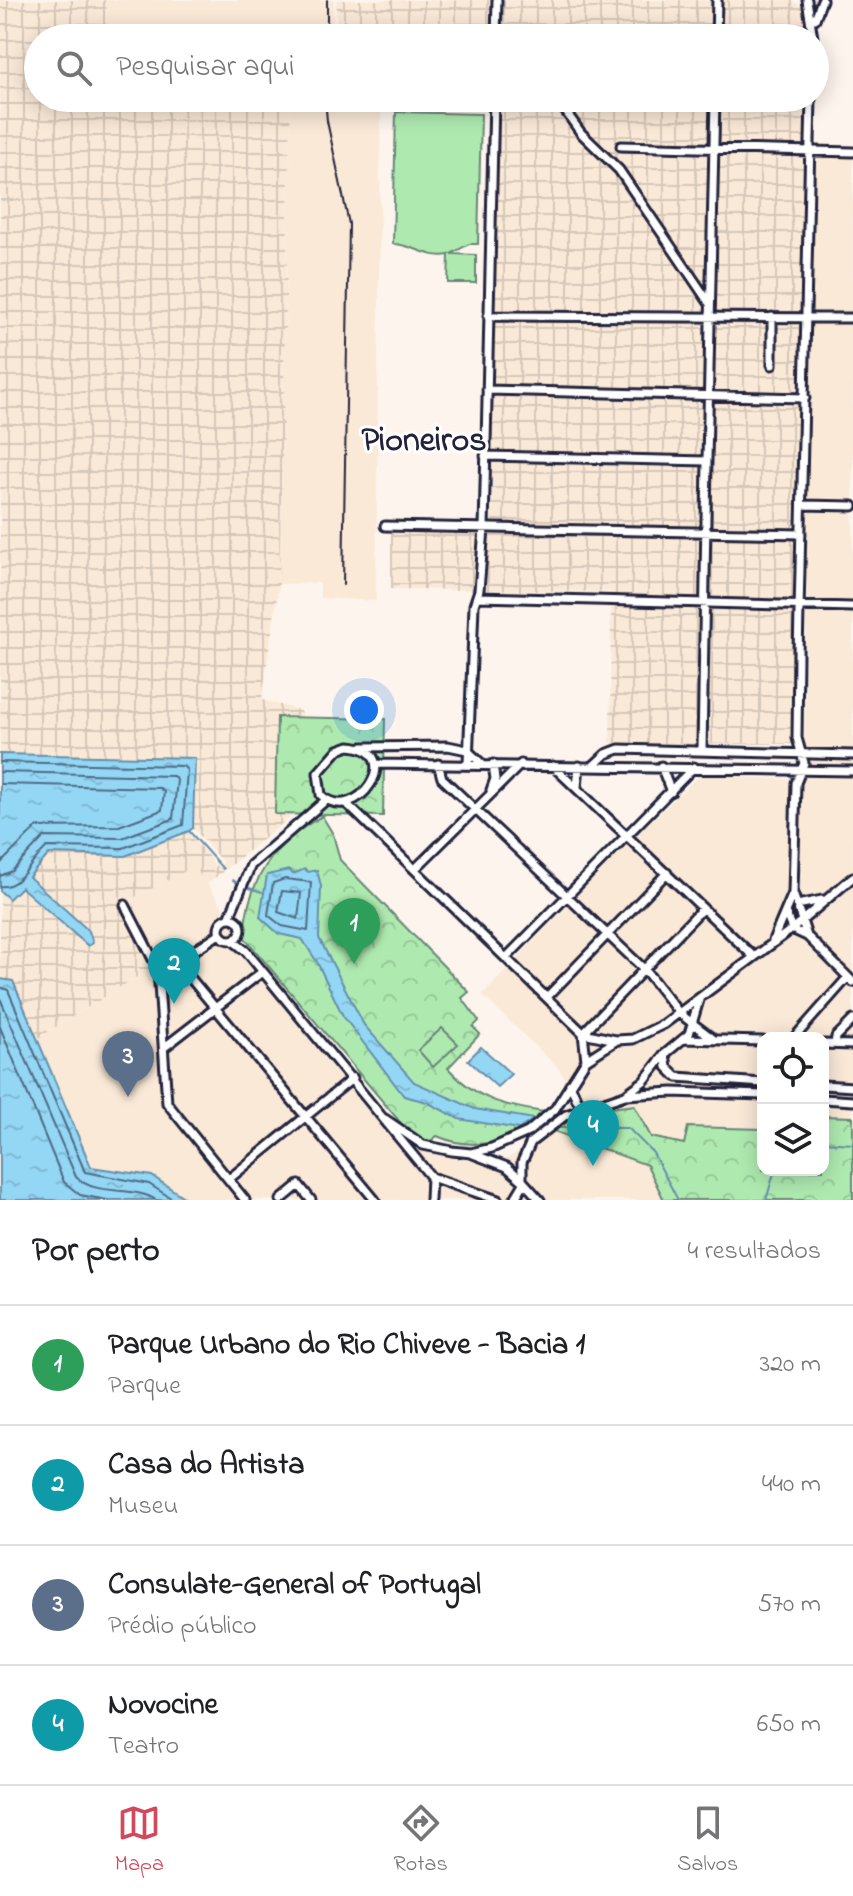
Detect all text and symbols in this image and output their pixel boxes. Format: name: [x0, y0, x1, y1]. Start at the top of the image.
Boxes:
search box: [24, 24, 829, 112]
icon: search: [52, 46, 96, 90]
text: Pesquisar aqui: [116, 46, 295, 90]
district label: Pioneiros: [361, 417, 487, 467]
your location: [344, 690, 384, 730]
pin: 1: [328, 898, 380, 964]
pin: 2: [148, 938, 200, 1004]
pin: 3: [102, 1031, 154, 1097]
map controls: [757, 1032, 829, 1176]
button: locate: [757, 1032, 829, 1104]
pin: 4: [567, 1100, 619, 1166]
button: layers: [757, 1104, 829, 1176]
text: Por perto: [32, 1227, 160, 1277]
text: 4 resultados: [688, 1233, 821, 1271]
text: Parque Urbano do Rio Chiveve - Bacia 1: [108, 1324, 585, 1368]
text: 1: [54, 1346, 62, 1384]
text: 320 m: [759, 1346, 821, 1384]
text: Parque: [108, 1368, 181, 1406]
text: Casa do Artista: [108, 1444, 304, 1488]
text: 2: [52, 1466, 64, 1504]
text: 440 m: [762, 1466, 821, 1504]
text: Museu: [108, 1488, 178, 1526]
text: Consulate-General of Portugal: [108, 1564, 481, 1608]
text: 3: [53, 1586, 63, 1624]
text: 570 m: [758, 1586, 821, 1624]
text: Prédio público: [108, 1608, 257, 1646]
text: Novocine: [108, 1684, 218, 1728]
text: 4: [53, 1706, 63, 1744]
text: 650 m: [757, 1706, 821, 1744]
text: Teatro: [108, 1728, 179, 1766]
tab: Mapa: [115, 1801, 164, 1881]
tab: Rotas: [394, 1801, 448, 1881]
tab: Salvos: [677, 1801, 738, 1881]

